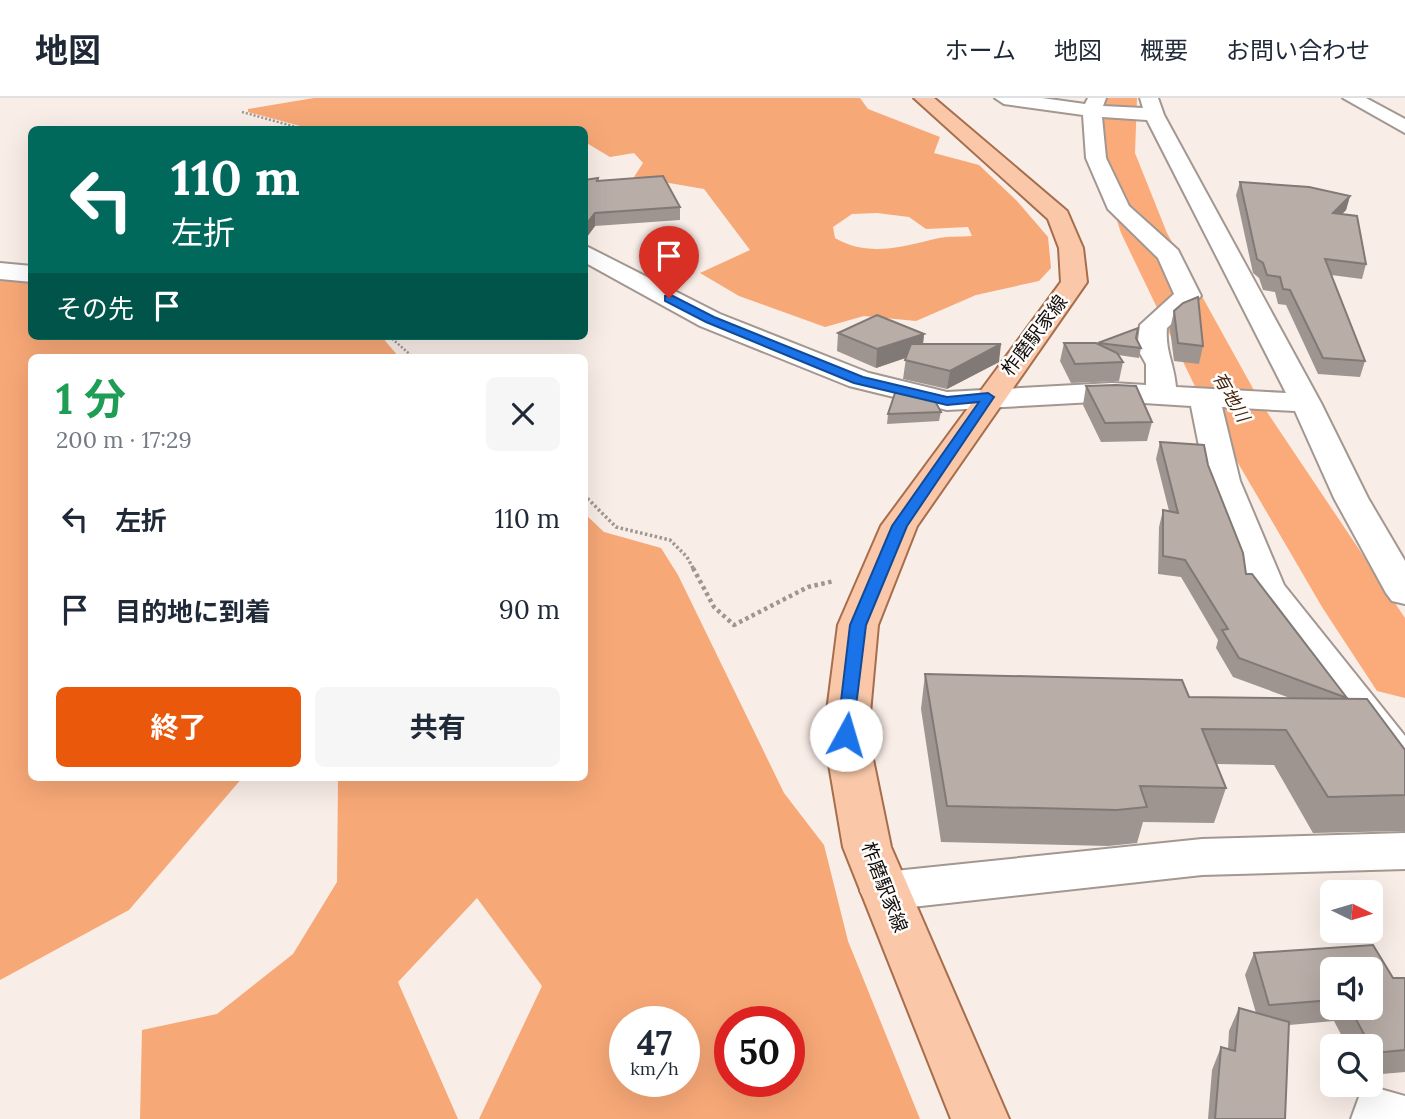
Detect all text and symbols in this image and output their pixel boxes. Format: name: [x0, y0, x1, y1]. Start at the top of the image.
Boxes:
text: 地図: [35, 29, 101, 71]
text: ホーム: [945, 35, 1016, 66]
text: 地図: [1054, 35, 1102, 66]
text: 概要: [1140, 35, 1188, 66]
text: お問い合わせ: [1226, 35, 1370, 66]
text: 110 m: [171, 146, 300, 208]
icon: left: [56, 154, 147, 245]
text: 左折: [171, 212, 235, 253]
pin: [639, 226, 699, 298]
icon: arrive: [650, 237, 688, 275]
icon: arrive: [148, 287, 186, 325]
street label: 柞磨駅家線: [996, 290, 1072, 380]
text: その先: [56, 292, 134, 325]
water label: 有地川: [1208, 368, 1256, 428]
text: 1 分: [56, 372, 126, 426]
button: close: [486, 377, 560, 451]
text: 200 m · 17:29: [56, 425, 192, 454]
icon: left: [56, 500, 94, 538]
text: 110 m: [495, 502, 560, 535]
text: 左折: [115, 504, 167, 537]
icon: arrive: [56, 591, 94, 629]
text: 90 m: [499, 593, 560, 626]
text: 目的地に到着: [115, 595, 271, 628]
button: 終了: [56, 687, 301, 767]
button: 共有: [315, 687, 560, 767]
position arrow: [809, 698, 883, 772]
street label: 柞磨駅家線: [857, 838, 913, 936]
north arrow: [1320, 880, 1382, 943]
map controls: [1320, 880, 1383, 1097]
button: sound: [1320, 957, 1383, 1020]
speed limit sign: 50: [714, 1006, 805, 1097]
text: 47: [637, 1020, 672, 1065]
button: search: [1320, 1034, 1383, 1097]
text: km/h: [630, 1057, 679, 1080]

